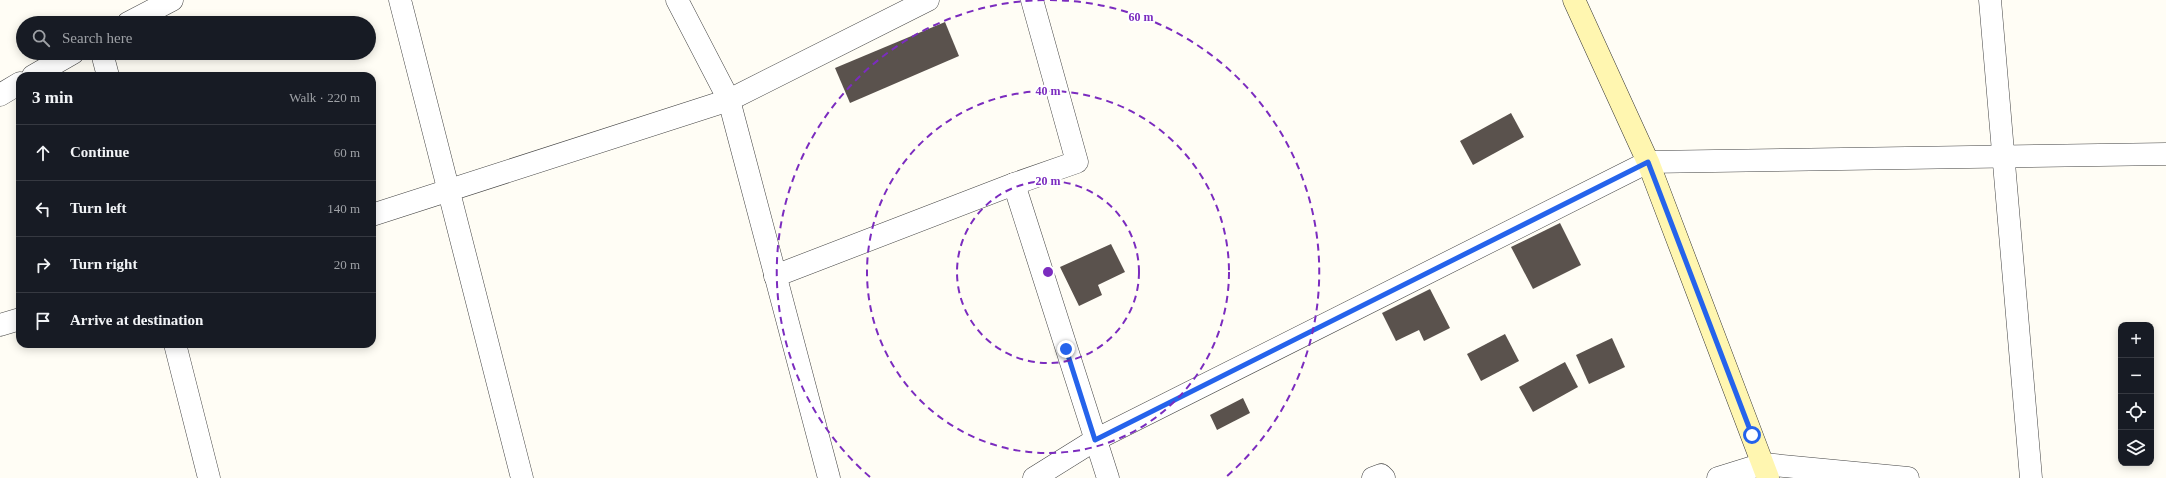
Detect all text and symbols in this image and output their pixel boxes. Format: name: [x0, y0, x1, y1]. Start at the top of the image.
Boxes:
text: 60 m: [1129, 10, 1154, 24]
search box: [16, 16, 376, 60]
icon: search: [30, 27, 52, 49]
text: Search here: [62, 30, 132, 46]
text: 40 m: [1036, 84, 1061, 98]
text: 3 min: [32, 88, 73, 107]
text: Walk · 220 m: [289, 90, 360, 105]
icon: ahead: [32, 142, 54, 164]
text: Continue: [70, 144, 129, 160]
text: 60 m: [334, 145, 360, 160]
text: 20 m: [1036, 174, 1061, 188]
icon: left: [32, 198, 54, 220]
text: Turn left: [70, 200, 127, 216]
text: 140 m: [327, 201, 360, 216]
icon: right: [32, 254, 54, 276]
text: Turn right: [70, 256, 137, 272]
text: 20 m: [334, 257, 360, 272]
centre of rings: [1041, 265, 1055, 279]
icon: arrive: [32, 310, 54, 332]
text: Arrive at destination: [70, 312, 203, 328]
map controls: [2118, 322, 2154, 466]
button: +: [2118, 322, 2154, 358]
route end: [1057, 340, 1075, 358]
button: −: [2118, 358, 2154, 394]
button: locate: [2118, 394, 2154, 430]
route start: [1743, 426, 1761, 444]
button: layers: [2118, 430, 2154, 466]

